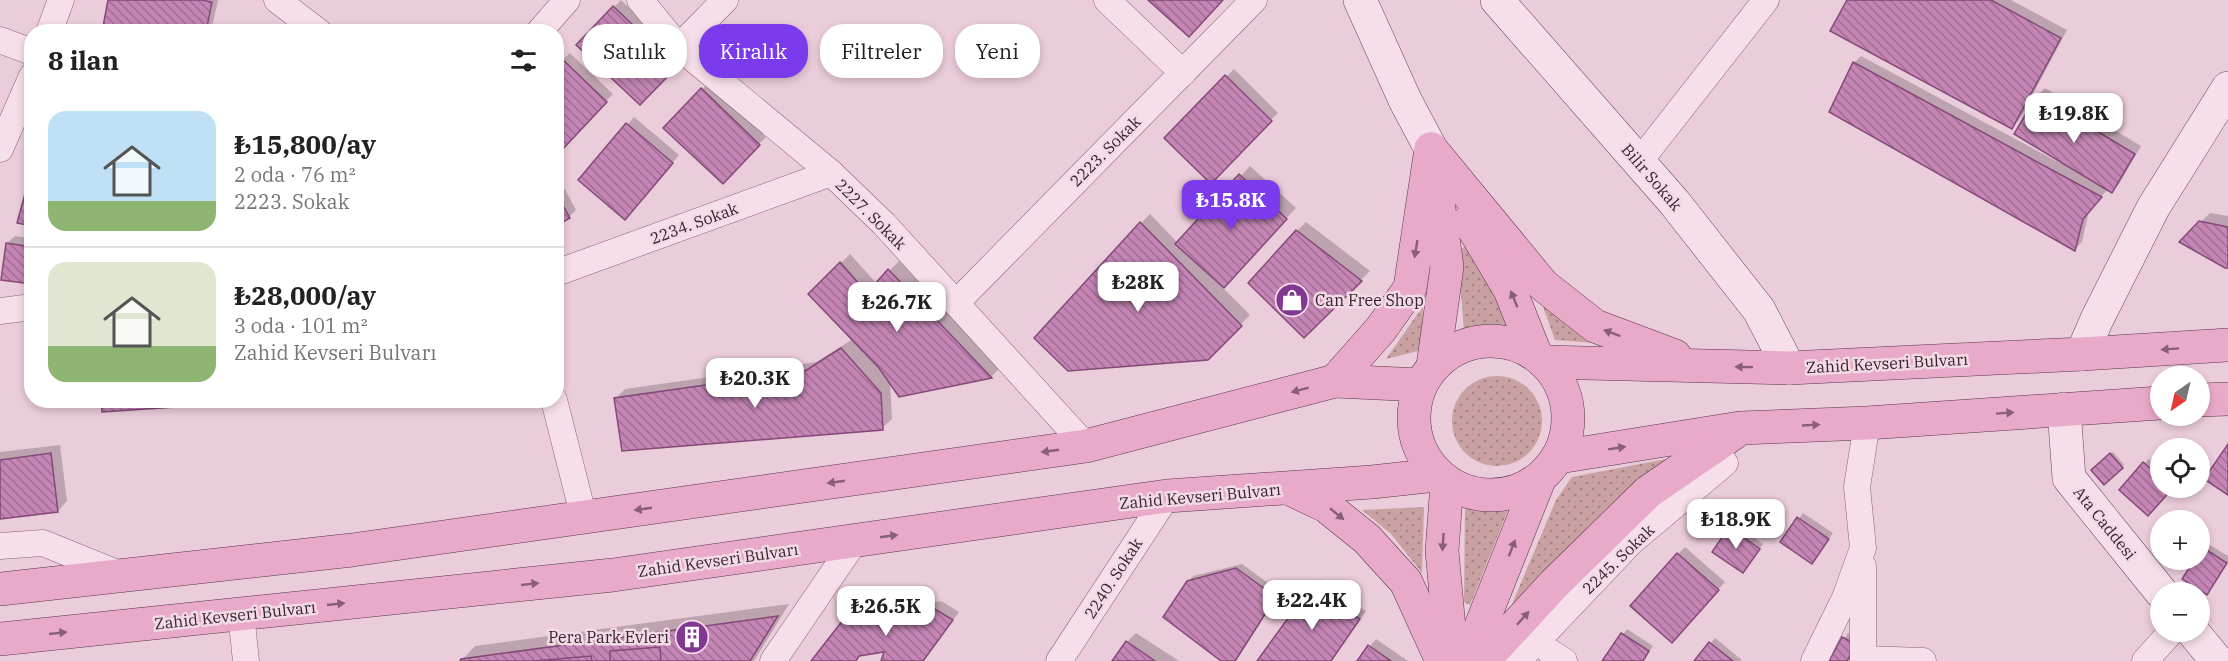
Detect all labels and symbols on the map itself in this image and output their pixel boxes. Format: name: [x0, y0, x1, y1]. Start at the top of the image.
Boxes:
pin: ₺19.8K: [2025, 93, 2123, 144]
street label: 2223. Sokak: [1065, 111, 1145, 191]
street label: Bilir Sokak: [1617, 139, 1687, 215]
street label: 2227. Sokak: [831, 174, 911, 254]
pin: ₺15.8K: [1182, 180, 1280, 231]
street label: 2234. Sokak: [647, 198, 741, 248]
one-way arrow: [1411, 239, 1420, 258]
pin: ₺28K: [1102, 262, 1174, 313]
pin: ₺26.7K: [848, 282, 946, 333]
shop icon: Can Free Shop: [1274, 282, 1310, 318]
place label: Can Free Shop: [1315, 290, 1424, 310]
one-way arrow: [1509, 290, 1518, 308]
one-way arrow: [1603, 328, 1621, 338]
one-way arrow: [2160, 344, 2179, 354]
street label: Zahid Kevseri Bulvarı: [1806, 349, 1968, 377]
pin: ₺20.3K: [706, 358, 804, 409]
one-way arrow: [1735, 362, 1754, 371]
north arrow: [2150, 366, 2210, 426]
one-way arrow: [1291, 385, 1310, 395]
one-way arrow: [1996, 409, 2015, 418]
one-way arrow: [1801, 421, 1820, 430]
one-way arrow: [1608, 443, 1627, 452]
one-way arrow: [1040, 447, 1059, 456]
one-way arrow: [827, 477, 846, 486]
street label: Zahid Kevseri Bulvarı: [1118, 479, 1282, 513]
street label: Ata Caddesi: [2069, 482, 2141, 564]
pin: ₺18.9K: [1687, 499, 1785, 550]
one-way arrow: [634, 505, 653, 514]
one-way arrow: [1329, 508, 1345, 521]
street label: 2245. Sokak: [1578, 519, 1659, 598]
one-way arrow: [880, 531, 899, 540]
one-way arrow: [1438, 532, 1448, 551]
street label: 2240. Sokak: [1079, 533, 1147, 622]
street label: Zahid Kevseri Bulvarı: [636, 539, 800, 581]
one-way arrow: [1508, 539, 1518, 557]
one-way arrow: [520, 579, 539, 589]
pin: ₺22.4K: [1263, 580, 1361, 631]
pin: ₺26.5K: [837, 586, 935, 637]
street label: Zahid Kevseri Bulvarı: [153, 597, 317, 633]
one-way arrow: [326, 599, 345, 609]
one-way arrow: [1516, 611, 1530, 626]
building icon: Pera Park Evleri: [674, 619, 710, 655]
place label: Pera Park Evleri: [548, 627, 669, 647]
one-way arrow: [49, 628, 68, 638]

